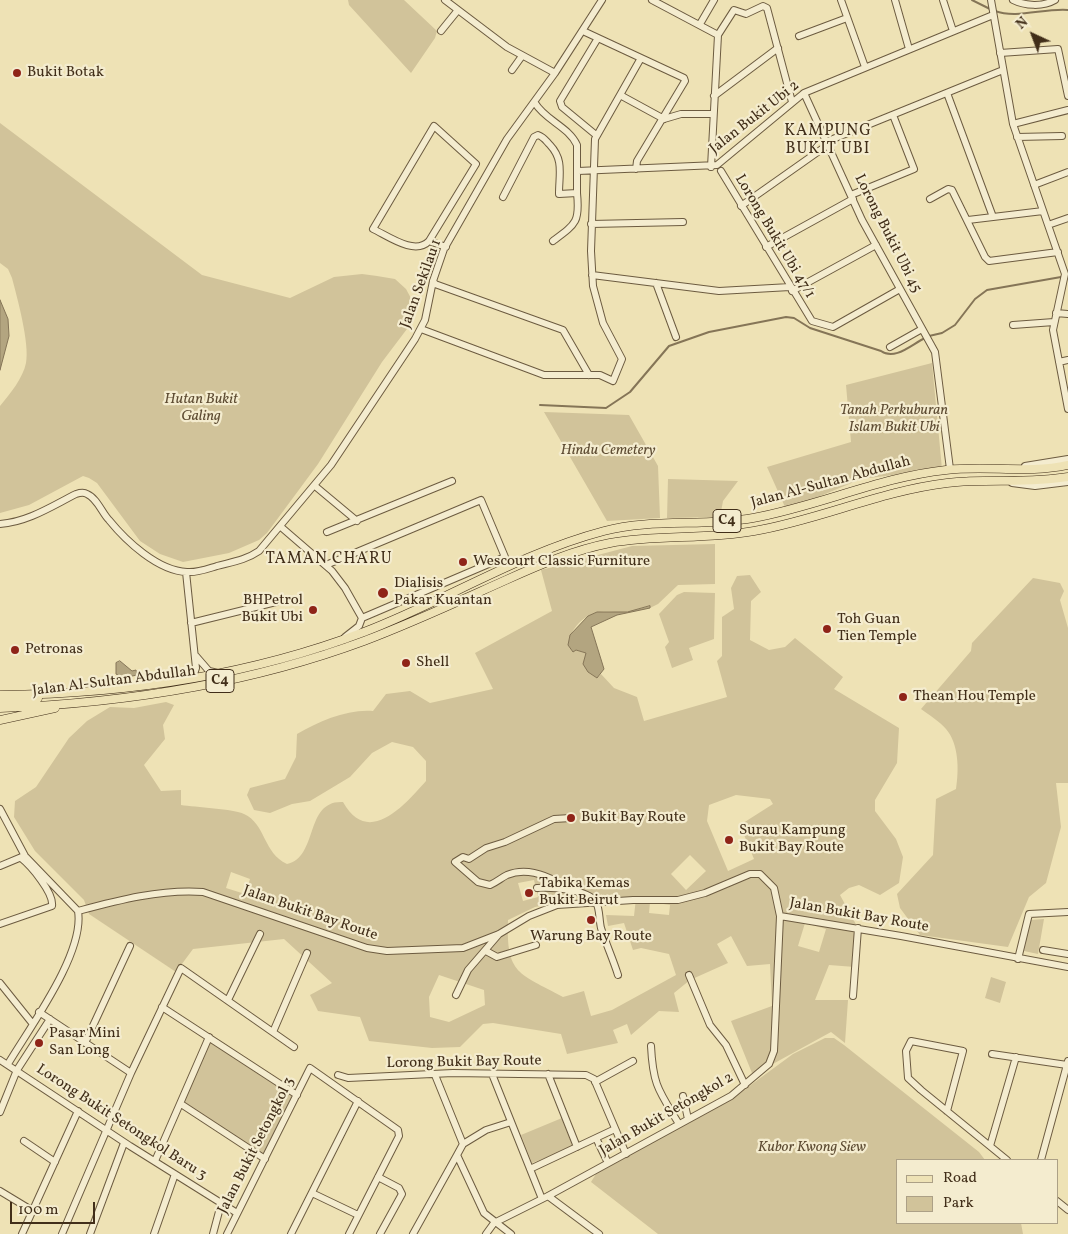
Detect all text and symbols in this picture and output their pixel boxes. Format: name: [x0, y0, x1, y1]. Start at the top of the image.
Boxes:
north arrow: [1008, 10, 1058, 60]
text: N: [1012, 13, 1033, 34]
place label: Bukit Botak: [27, 64, 104, 82]
marker: Bukit Botak: [11, 67, 23, 79]
street label: Jalan Bukit Ubi 2: [707, 77, 803, 159]
district label: KAMPUNG BUKIT UBI: [783, 122, 873, 160]
street label: Lorong Bukit Ubi 47/1: [730, 172, 818, 302]
street label: Lorong Bukit Ubi 45: [849, 172, 925, 296]
street label: Jalan Sekilau 1: [398, 237, 446, 331]
park label: Hutan Bukit Galing: [164, 391, 238, 426]
park label: Tanah Perkuburan Islam Bukit Ubi: [840, 402, 948, 437]
park label: Hindu Cemetery: [560, 442, 656, 460]
street label: Jalan Al-Sultan Abdullah: [749, 453, 913, 513]
road number: C4: [713, 510, 741, 532]
district label: TAMAN CHARU: [264, 550, 394, 570]
place label: Wescourt Classic Furniture: [473, 553, 650, 571]
marker: Wescourt Classic Furniture: [457, 556, 469, 568]
place label: Dialisis Pakar Kuantan: [394, 575, 492, 610]
marker: Dialisis Pakar Kuantan: [376, 586, 390, 600]
place label: BHPetrol Bukit Ubi: [241, 592, 303, 627]
marker: BHPetrol Bukit Ubi: [307, 604, 319, 616]
place label: Toh Guan Tien Temple: [837, 611, 917, 646]
marker: Toh Guan Tien Temple: [821, 623, 833, 635]
place label: Petronas: [25, 641, 83, 659]
marker: Petronas: [9, 644, 21, 656]
place label: Shell: [416, 654, 449, 672]
marker: Shell: [400, 657, 412, 669]
street label: Jalan Al-Sultan Abdullah: [31, 663, 197, 701]
road number: C4: [206, 669, 234, 692]
place label: Thean Hou Temple: [913, 688, 1036, 706]
marker: Thean Hou Temple: [897, 691, 909, 703]
place label: Bukit Bay Route: [581, 809, 686, 827]
marker: Bukit Bay Route: [565, 812, 577, 824]
place label: Surau Kampung Bukit Bay Route: [739, 822, 846, 857]
marker: Surau Kampung Bukit Bay Route: [723, 834, 735, 846]
place label: Tabika Kemas Bukit Beirut: [539, 875, 630, 910]
street label: Jalan Bukit Bay Route: [240, 883, 380, 945]
marker: Tabika Kemas Bukit Beirut: [523, 887, 535, 899]
street label: Jalan Bukit Bay Route: [788, 895, 930, 937]
marker: Warung Bay Route: [585, 914, 597, 926]
place label: Warung Bay Route: [530, 928, 652, 946]
place label: Pasar Mini San Long: [49, 1025, 120, 1060]
marker: Pasar Mini San Long: [33, 1037, 45, 1049]
street label: Lorong Bukit Bay Route: [386, 1053, 542, 1073]
street label: Lorong Bukit Setongkol Baru 3: [32, 1061, 210, 1185]
street label: Jalan Bukit Setongkol 2: [597, 1069, 737, 1161]
street label: Jalan Bukit Setongkol 3: [215, 1075, 299, 1217]
park label: Kubor Kwong Siew: [758, 1139, 866, 1157]
legend: [896, 1159, 1058, 1224]
text: Road: [943, 1168, 977, 1189]
scale bar: [12, 1192, 98, 1224]
text: Park: [943, 1193, 974, 1214]
text: 100 m: [18, 1200, 58, 1221]

